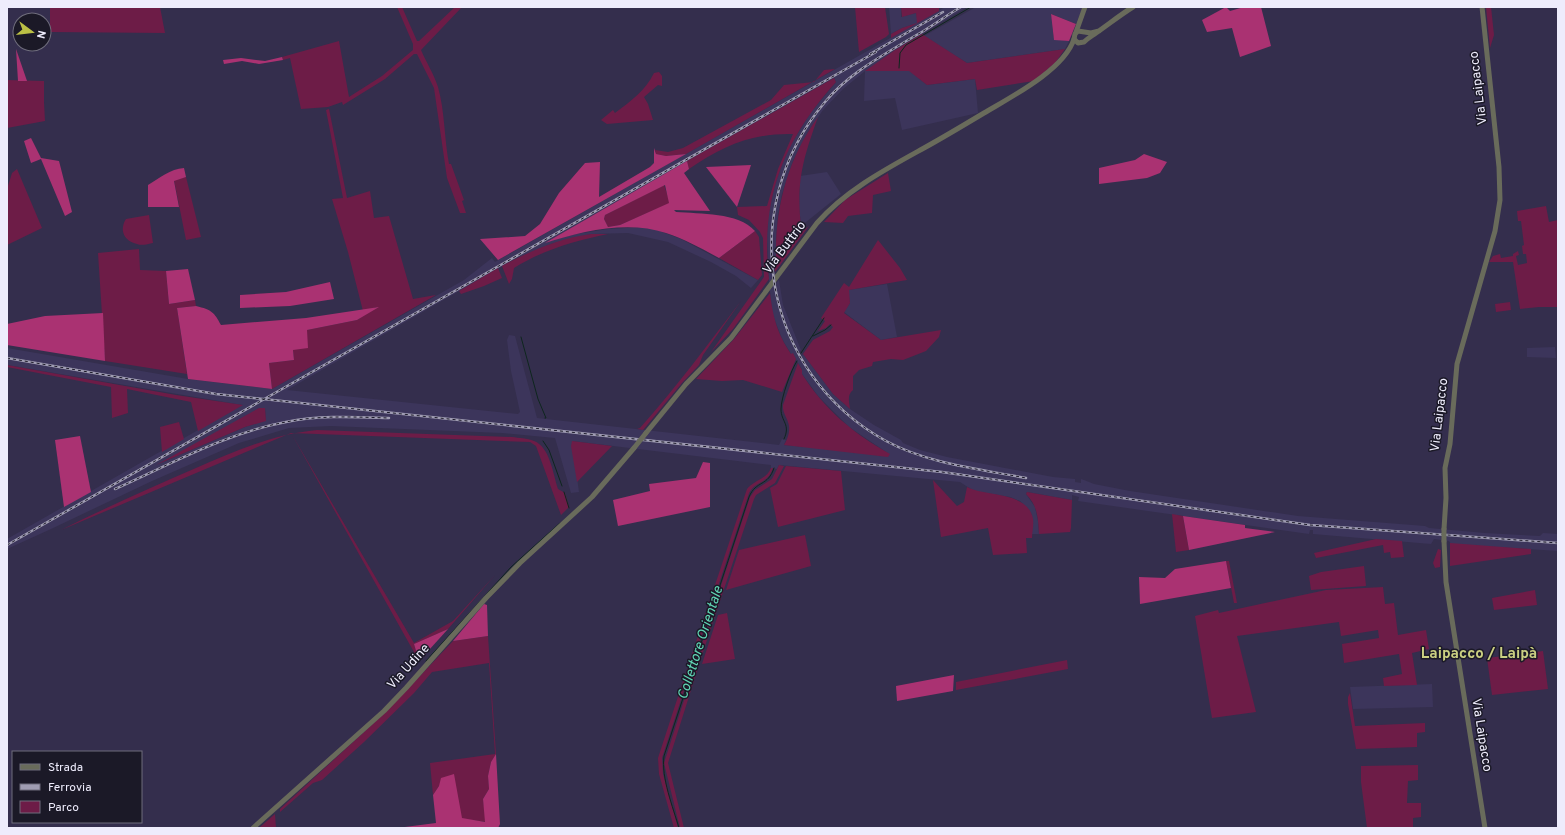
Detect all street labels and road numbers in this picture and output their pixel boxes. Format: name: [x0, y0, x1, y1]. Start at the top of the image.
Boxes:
street label: Via Laipacco: [1467, 50, 1491, 126]
street label: Via Buttrio: [760, 218, 810, 278]
street label: Via Laipacco: [1428, 377, 1452, 453]
street label: Via Udine: [384, 641, 434, 693]
street label: Via Laipacco: [1467, 697, 1495, 773]

